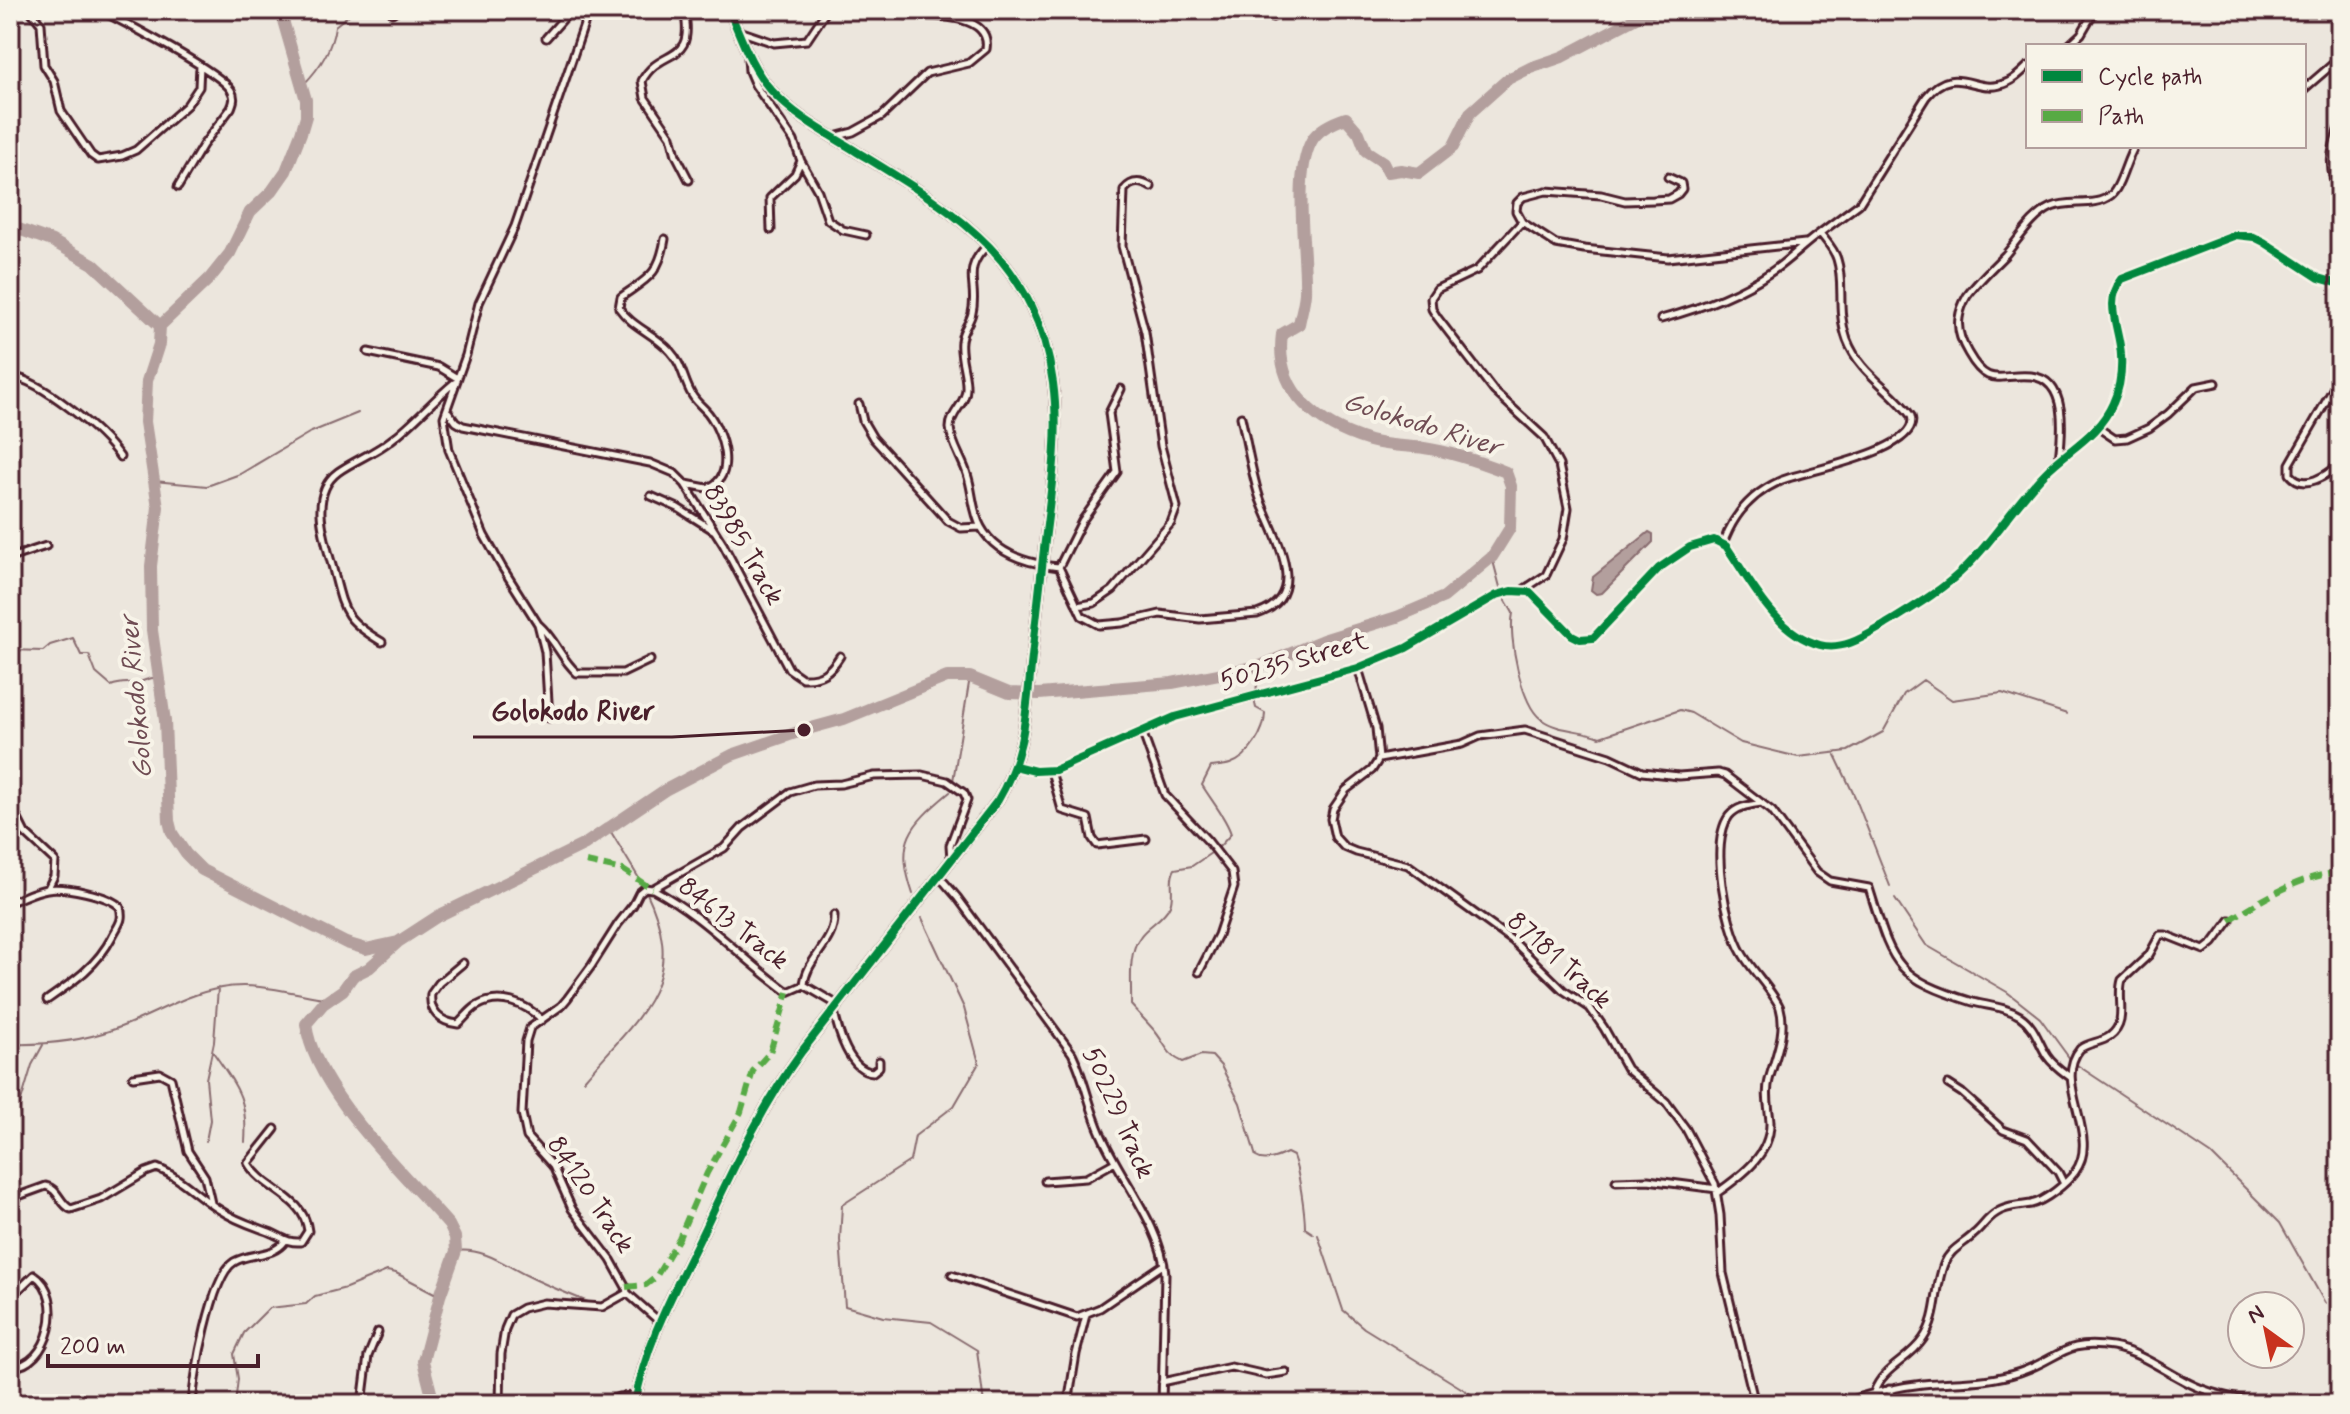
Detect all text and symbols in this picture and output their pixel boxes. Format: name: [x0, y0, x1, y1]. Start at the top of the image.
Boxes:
legend: [2026, 44, 2306, 148]
text: Cycle path: [2098, 62, 2203, 93]
text: Path: [2098, 102, 2144, 133]
water label: Golokodo River: [1338, 383, 1509, 468]
street label: 83985 Track: [695, 478, 791, 612]
water label: Golokodo River: [111, 611, 163, 780]
street label: 50235 Street: [1216, 625, 1372, 699]
callout: Golokodo River: [473, 685, 672, 737]
text: Golokodo River: [491, 694, 655, 731]
street label: 84613 Track: [671, 870, 795, 978]
street label: 87181 Track: [1499, 905, 1619, 1017]
street label: 50229 Track: [1074, 1042, 1162, 1184]
street label: 84120 Track: [538, 1130, 642, 1260]
north arrow: [2226, 1290, 2306, 1370]
text: N: [2242, 1299, 2270, 1331]
scale bar: [48, 1318, 258, 1368]
text: 200 m: [60, 1332, 126, 1363]

